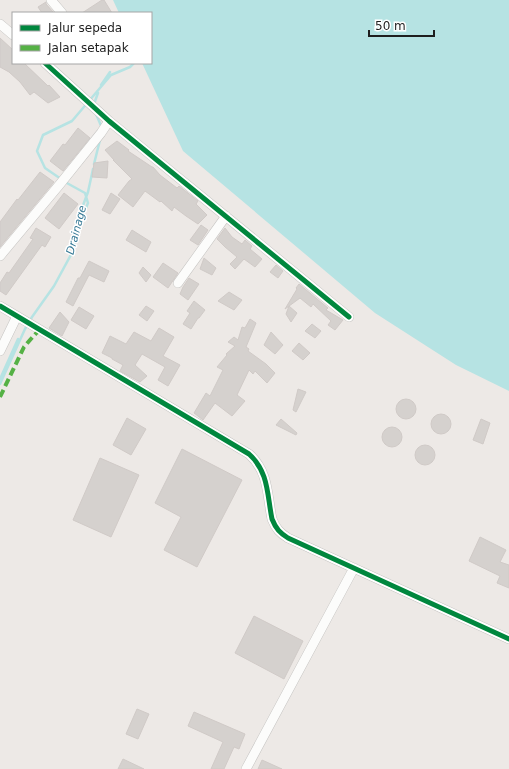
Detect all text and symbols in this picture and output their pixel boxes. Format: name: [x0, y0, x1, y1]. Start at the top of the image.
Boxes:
legend: [12, 12, 152, 64]
scale bar: [369, 12, 434, 38]
text: 50 m: [375, 19, 406, 33]
text: Jalur sepeda: [47, 21, 122, 35]
text: Jalan setapak: [47, 41, 129, 55]
water label: Drainage: [64, 204, 89, 256]

